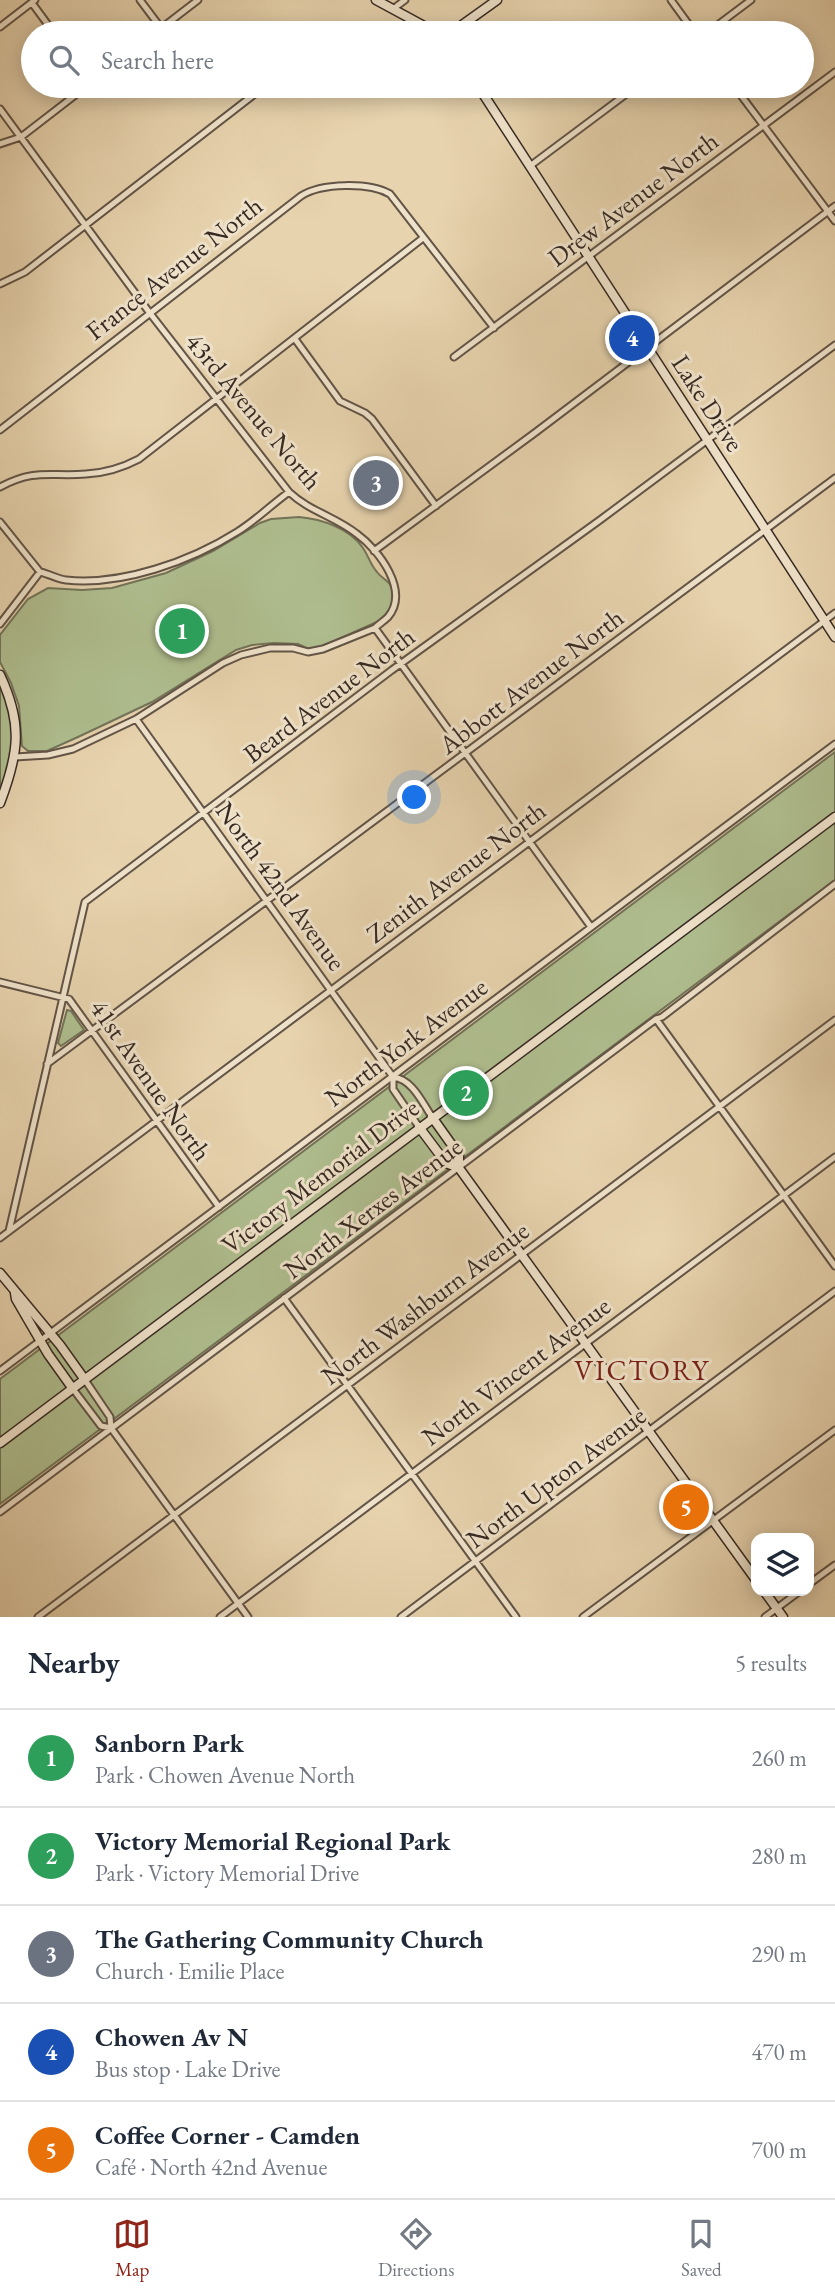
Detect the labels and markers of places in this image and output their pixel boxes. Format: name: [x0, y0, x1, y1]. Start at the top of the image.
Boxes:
pin: 4: [609, 312, 655, 364]
pin: 3: [353, 457, 399, 509]
pin: 1: [159, 605, 205, 657]
pin: 2: [443, 1067, 489, 1119]
pin: 5: [663, 1481, 709, 1533]

